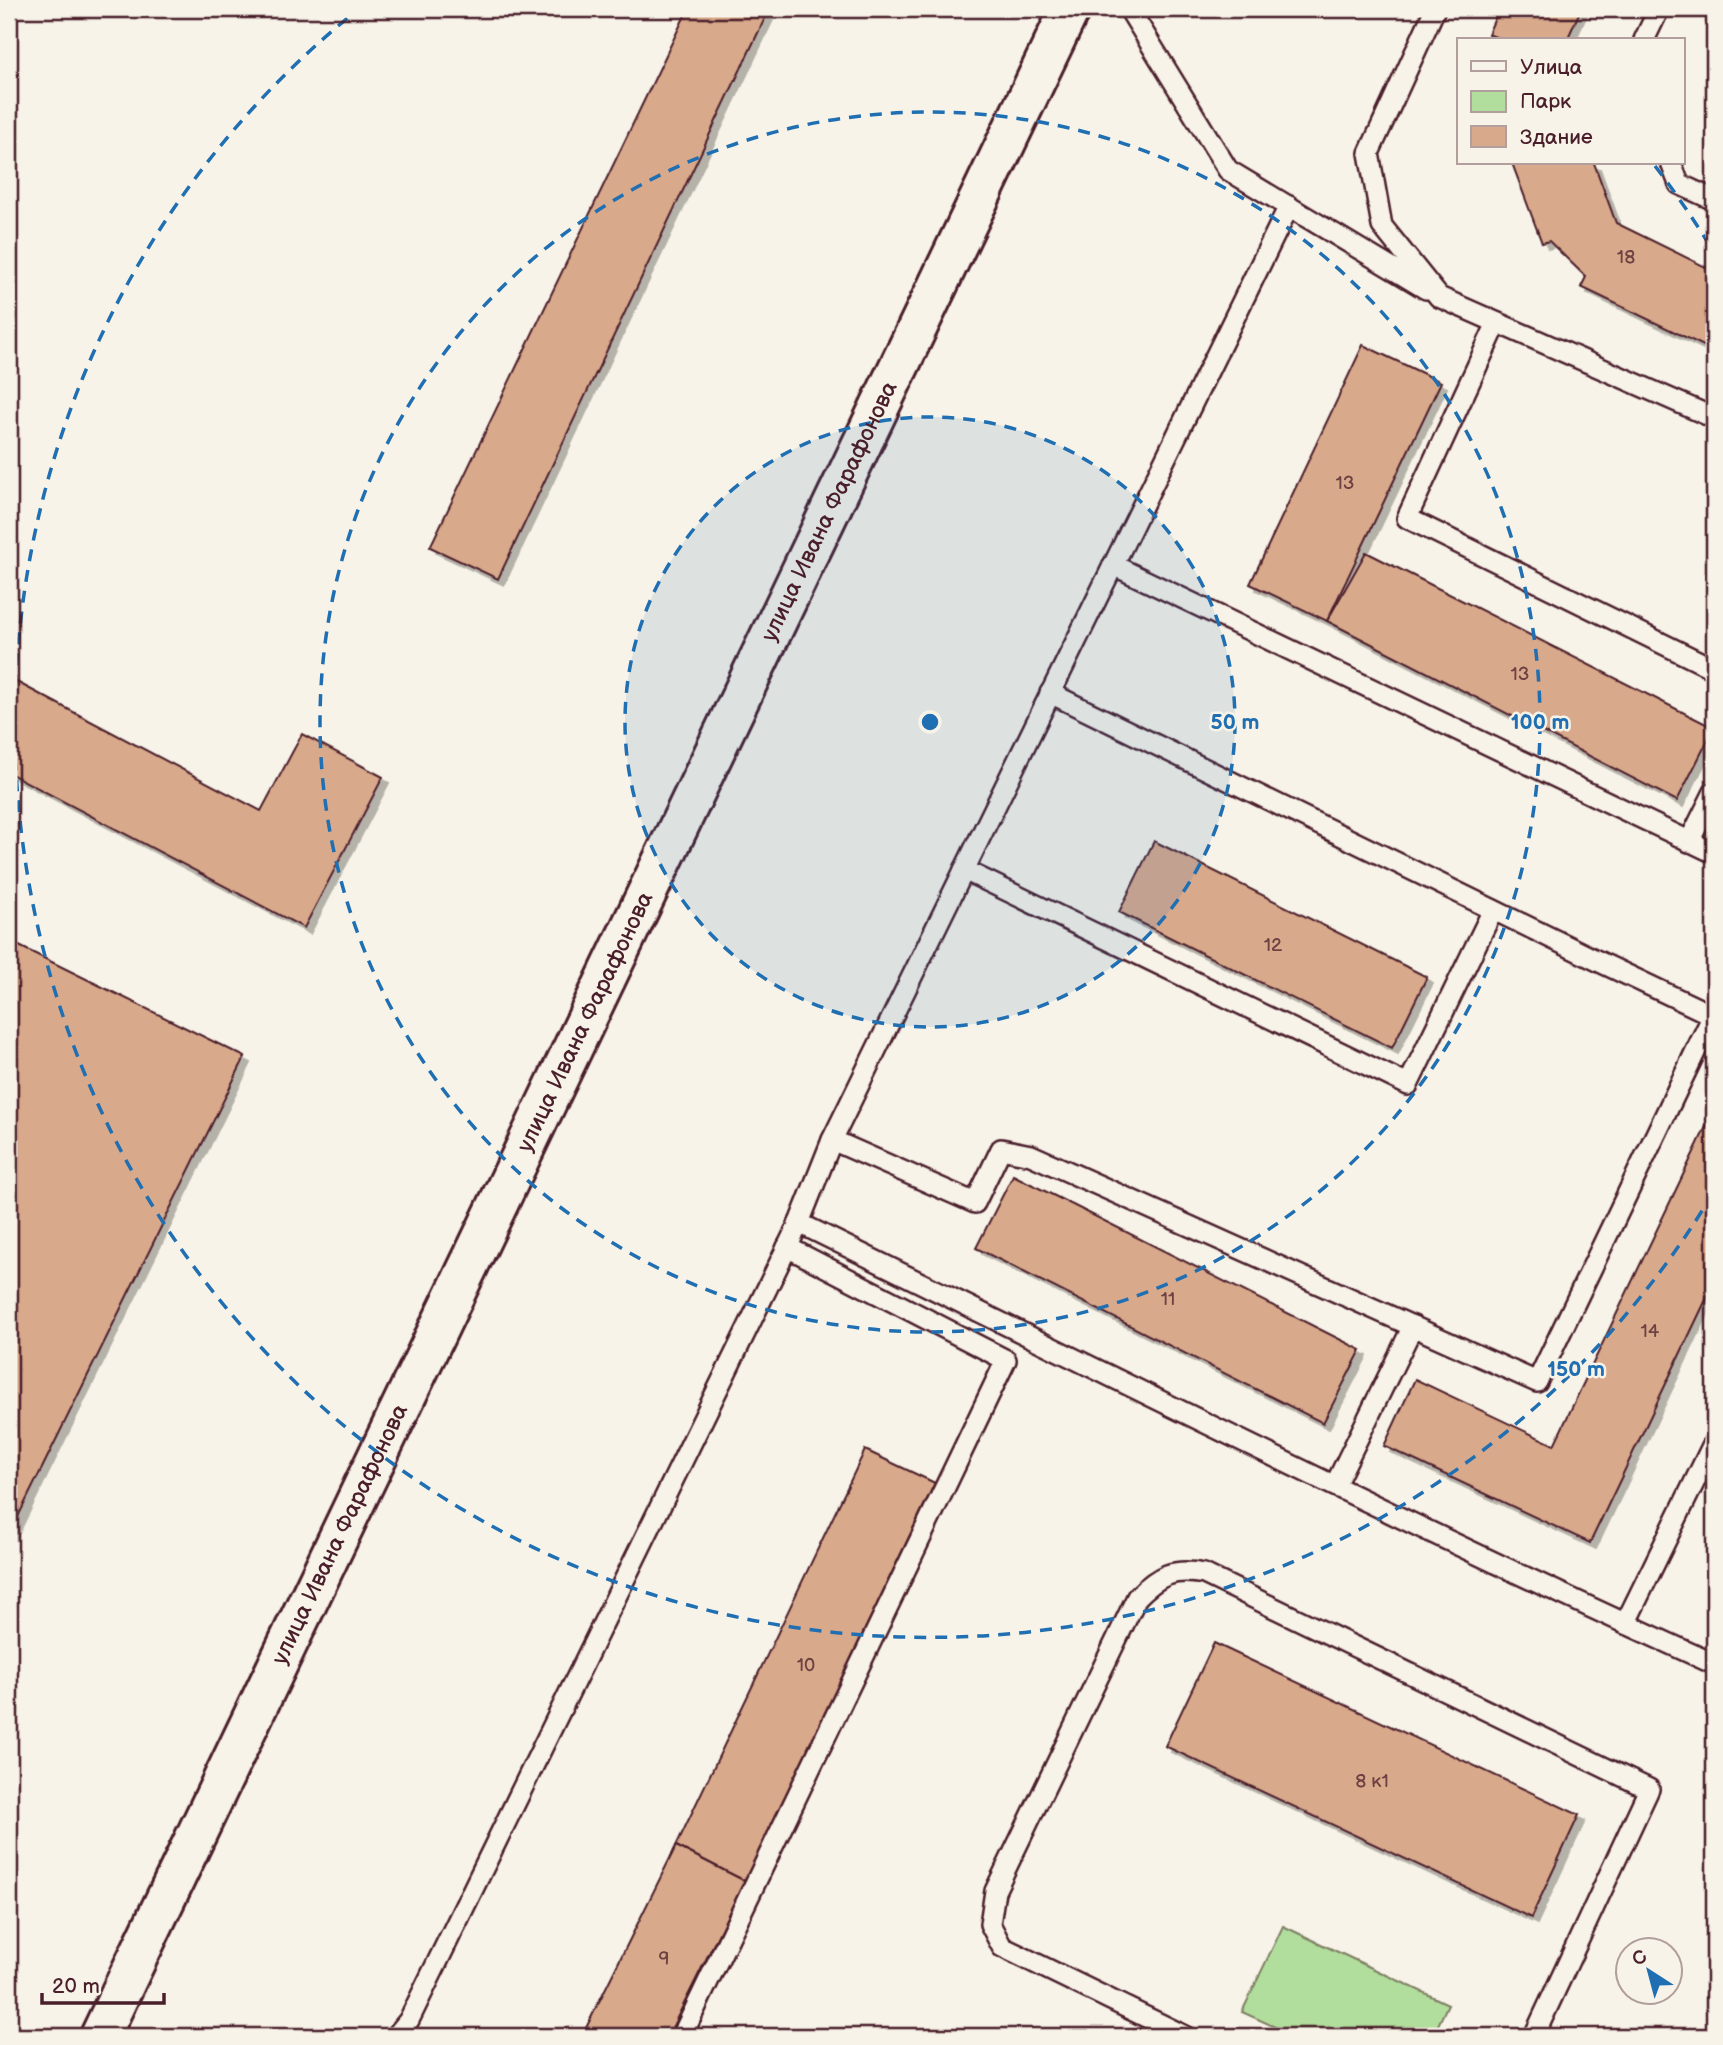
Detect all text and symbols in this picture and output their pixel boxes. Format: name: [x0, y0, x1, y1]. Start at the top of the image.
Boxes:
legend: [1457, 38, 1684, 164]
text: Улица: [1520, 55, 1583, 80]
text: Парк: [1520, 89, 1571, 114]
text: Здание: [1520, 125, 1593, 150]
house number: 18: [1617, 246, 1635, 269]
street label: улица Ивана Фарафонова: [755, 376, 904, 646]
house number: 13: [1335, 472, 1355, 495]
house number: 13: [1510, 663, 1530, 686]
centre of rings: [918, 710, 942, 734]
text: 50 m: [1211, 710, 1259, 735]
text: 100 m: [1511, 710, 1569, 735]
street label: улица Ивана Фарафонова: [511, 887, 660, 1157]
house number: 12: [1264, 934, 1283, 957]
house number: 11: [1161, 1288, 1175, 1311]
house number: 14: [1641, 1320, 1660, 1343]
text: 150 m: [1547, 1357, 1605, 1382]
street label: улица Ивана Фарафонова: [266, 1399, 414, 1669]
house number: 10: [797, 1654, 815, 1677]
house number: 8 к1: [1355, 1770, 1389, 1793]
north arrow: [1614, 1937, 1684, 2007]
text: С: [1628, 1945, 1652, 1972]
house number: 9: [659, 1948, 669, 1971]
scale bar: [42, 1961, 164, 2005]
text: 20 m: [52, 1974, 100, 1999]

